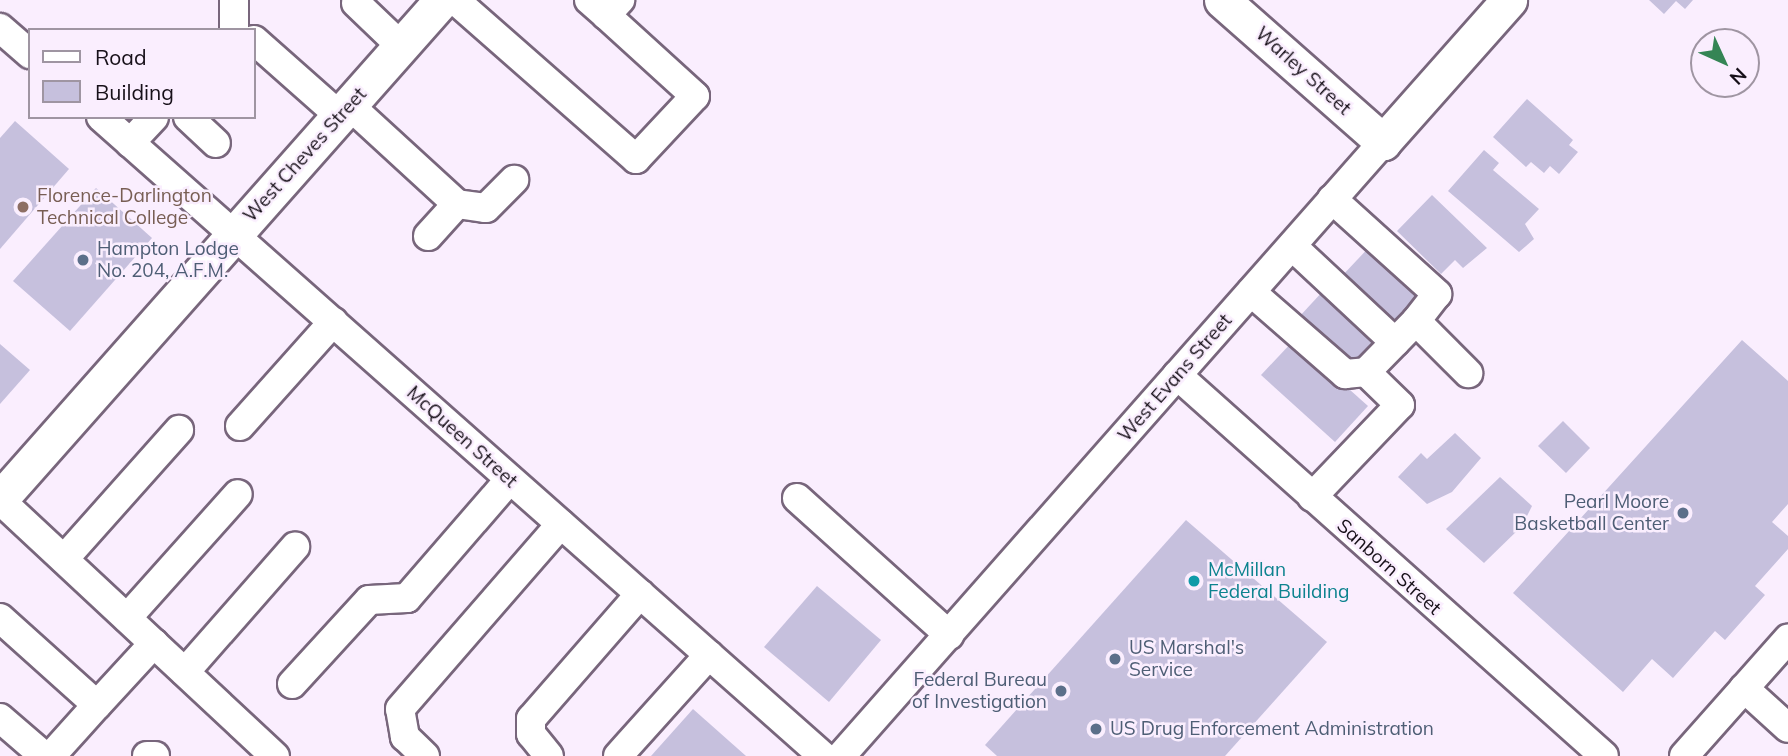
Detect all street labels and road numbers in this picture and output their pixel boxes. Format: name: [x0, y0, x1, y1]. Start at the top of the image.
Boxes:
street label: Warley Street: [1251, 22, 1355, 120]
street label: West Cheves Street: [239, 83, 371, 227]
street label: West Evans Street: [1113, 310, 1237, 446]
street label: McQueen Street: [402, 381, 522, 493]
street label: Sanborn Street: [1332, 514, 1446, 620]

